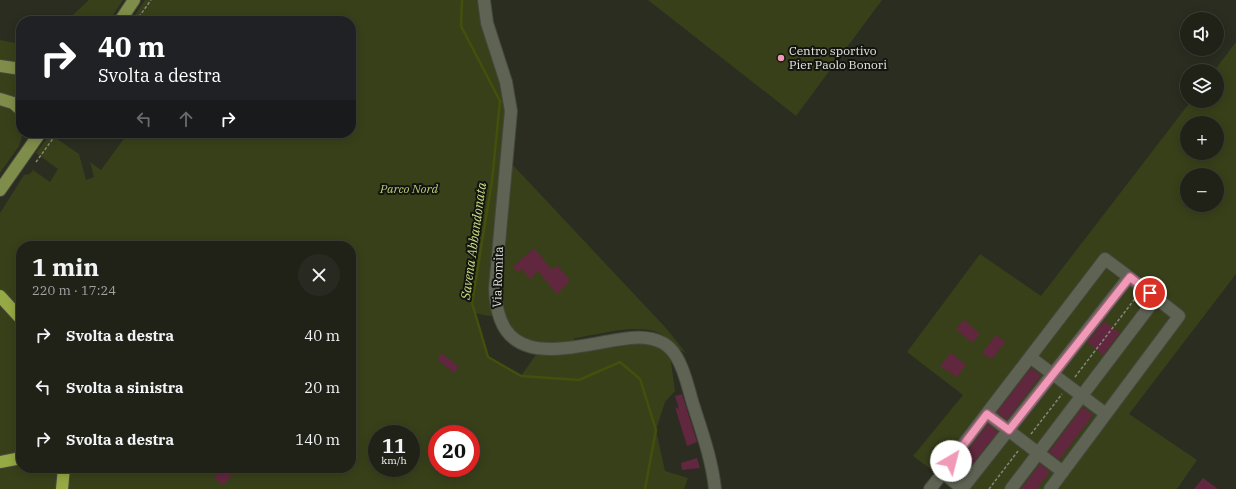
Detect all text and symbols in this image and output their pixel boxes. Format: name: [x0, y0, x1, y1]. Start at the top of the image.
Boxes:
map controls: [1180, 12, 1224, 212]
button: sound: [1180, 12, 1224, 56]
text: 40 m: [98, 28, 165, 65]
icon: right: [32, 32, 84, 84]
place label: Centro sportivo Pier Paolo Bonori: [789, 43, 887, 72]
marker: Centro sportivo Pier Paolo Bonori: [776, 53, 786, 63]
text: Svolta a destra: [98, 64, 221, 87]
button: layers: [1180, 64, 1224, 108]
icon: left: [133, 108, 155, 130]
icon: ahead: [175, 108, 197, 130]
icon: right: [217, 108, 239, 130]
button: +: [1180, 116, 1224, 160]
button: −: [1180, 168, 1224, 212]
park label: Parco Nord: [379, 181, 438, 196]
water label: Savena Abbandonata: [457, 181, 490, 302]
street label: Via Romita: [489, 246, 506, 308]
text: 1 min: [32, 251, 99, 283]
button: close: [298, 254, 340, 296]
pin: [1133, 276, 1167, 310]
text: 220 m · 17:24: [32, 282, 116, 299]
icon: arrive: [1139, 282, 1161, 304]
icon: right: [32, 324, 54, 346]
text: Svolta a destra: [66, 326, 174, 345]
text: 40 m: [304, 326, 340, 345]
icon: left: [32, 376, 54, 398]
text: Svolta a sinistra: [66, 378, 184, 397]
text: 20 m: [304, 378, 340, 397]
speed limit sign: 20: [428, 425, 480, 477]
icon: right: [32, 428, 54, 450]
text: Svolta a destra: [66, 430, 174, 449]
text: 140 m: [295, 430, 340, 449]
text: 11: [382, 432, 406, 459]
position arrow: [930, 440, 972, 482]
text: km/h: [381, 454, 407, 467]

